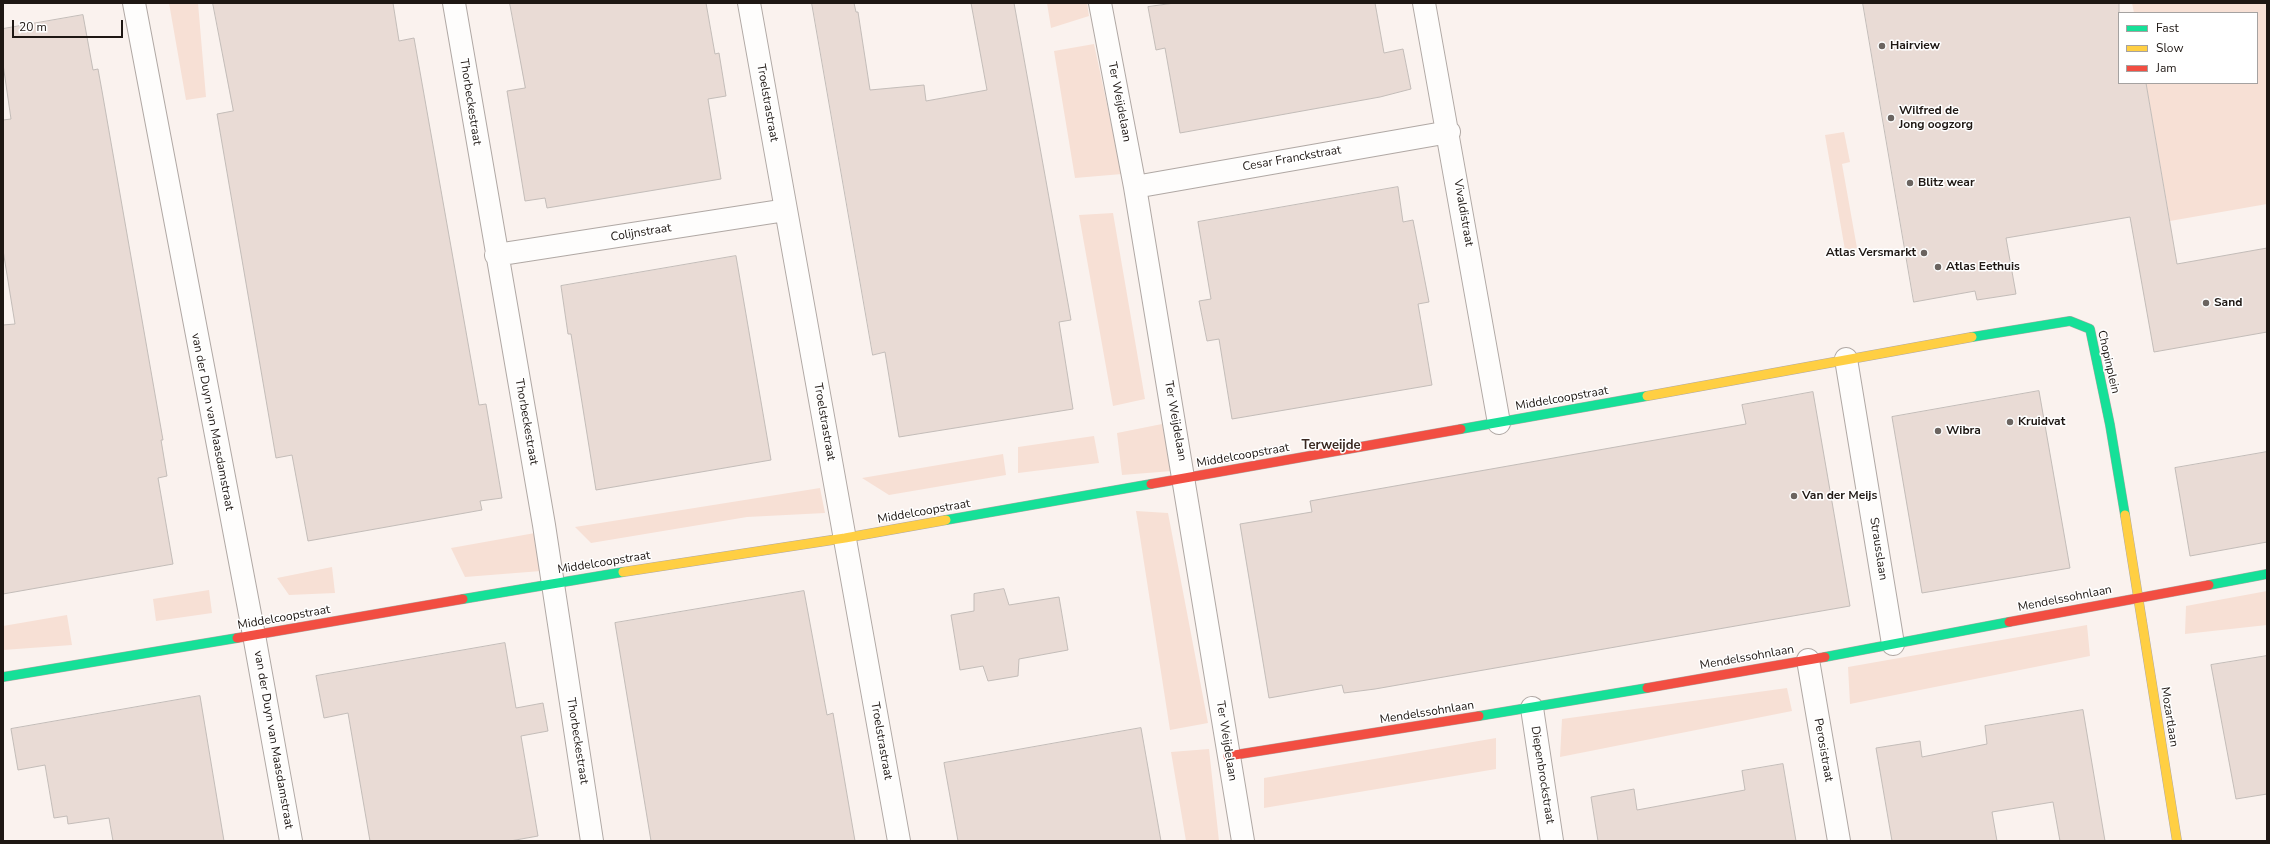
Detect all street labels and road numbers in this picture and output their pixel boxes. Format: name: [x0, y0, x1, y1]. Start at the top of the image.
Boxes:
street label: Thorbeckestraat: [456, 58, 484, 146]
street label: Ter Weijdelaan: [1104, 61, 1134, 143]
street label: Troelstrastraat: [753, 63, 781, 143]
street label: Cesar Franckstraat: [1242, 143, 1342, 175]
street label: Vivaldistraat: [1450, 178, 1476, 248]
street label: Colijnstraat: [610, 221, 672, 245]
street label: Chopinplein: [2094, 329, 2122, 395]
street label: van der Duyn van Maasdamstraat: [188, 332, 236, 512]
street label: Thorbeckestraat: [511, 378, 541, 466]
street label: Ter Weijdelaan: [1161, 380, 1189, 462]
street label: Troelstrastraat: [810, 382, 838, 462]
street label: Middelcoopstraat: [1515, 384, 1609, 414]
street label: Middelcoopstraat: [1196, 441, 1290, 471]
street label: Middelcoopstraat: [877, 497, 971, 527]
street label: Strausslaan: [1866, 517, 1890, 581]
street label: Middelcoopstraat: [557, 549, 651, 577]
street label: Mendelssohnlaan: [2017, 583, 2113, 615]
street label: Middelcoopstraat: [237, 603, 331, 633]
street label: Mendelssohnlaan: [1699, 643, 1795, 673]
street label: van der Duyn van Maasdamstraat: [250, 650, 296, 830]
street label: Mozartlaan: [2157, 686, 2181, 748]
street label: Thorbeckestraat: [563, 697, 591, 785]
street label: Mendelssohnlaan: [1379, 698, 1475, 728]
street label: Ter Weijdelaan: [1213, 700, 1239, 782]
street label: Troelstrastraat: [867, 701, 895, 781]
street label: Perosistraat: [1810, 717, 1836, 783]
street label: Diepenbrockstraat: [1527, 725, 1557, 825]

